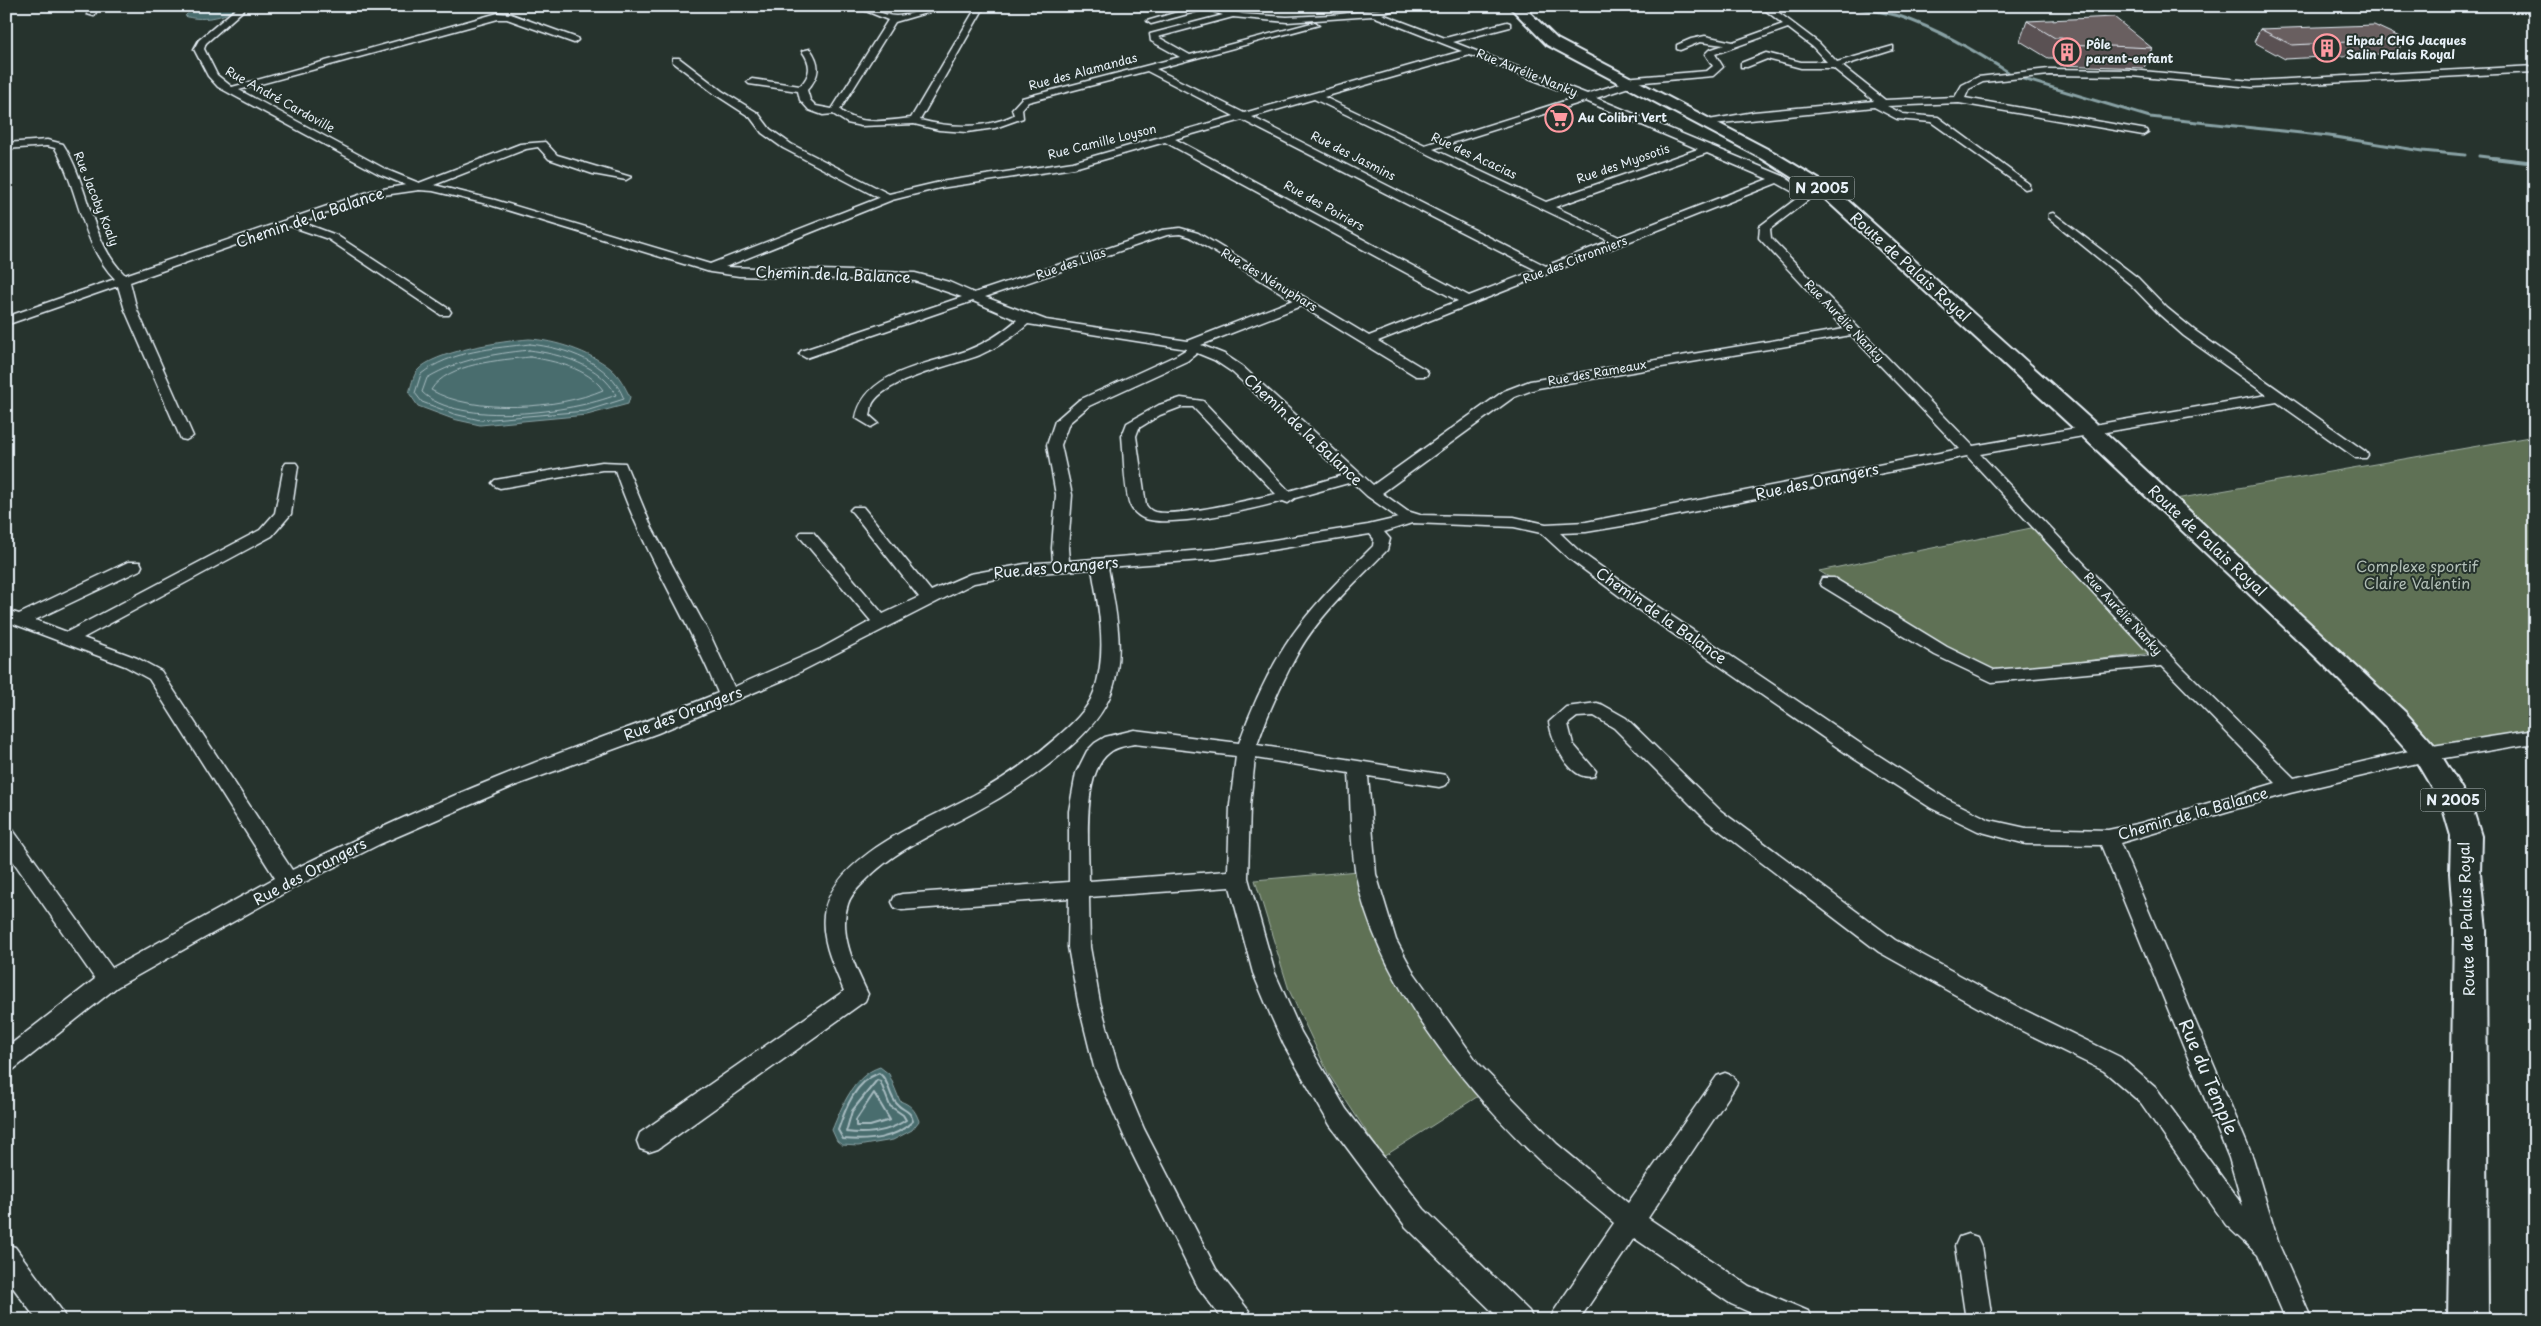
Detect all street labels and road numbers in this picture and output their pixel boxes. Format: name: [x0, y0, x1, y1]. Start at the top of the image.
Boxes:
street label: Rue Aurélie Nanky: [1474, 44, 1581, 101]
street label: Rue des Alamandas: [1026, 48, 1140, 94]
street label: Rue André Cardoville: [222, 62, 339, 137]
street label: Rue Camille Loyson: [1046, 119, 1158, 163]
street label: Rue des Jasmins: [1308, 126, 1399, 184]
street label: Rue des Acacias: [1429, 127, 1521, 183]
street label: Rue des Myosotis: [1574, 139, 1672, 187]
street label: Rue Jacoby Koaly: [70, 149, 124, 249]
street label: Rue des Poiriers: [1281, 175, 1369, 235]
road number: N 2005: [1790, 177, 1854, 200]
street label: Chemin de la Balance: [232, 180, 387, 253]
street label: Route de Palais Royal: [1846, 206, 1976, 326]
street label: Rue des Citronniers: [1520, 231, 1630, 287]
street label: Rue des Lilas: [1033, 243, 1109, 283]
street label: Rue des Nénuphars: [1218, 243, 1322, 315]
street label: Chemin de la Balance: [755, 259, 911, 288]
street label: Rue Aurélie Nanky: [1801, 275, 1889, 365]
street label: Rue des Rameaux: [1546, 354, 1648, 390]
street label: Chemin de la Balance: [1239, 368, 1369, 490]
street label: Rue des Orangers: [1753, 456, 1881, 505]
street label: Route de Palais Royal: [2144, 479, 2273, 601]
street label: Rue des Orangers: [992, 550, 1120, 583]
street label: Chemin de la Balance: [1592, 561, 1732, 669]
street label: Rue Aurélie Nanky: [2080, 568, 2167, 659]
street label: Rue des Orangers: [620, 679, 745, 746]
street label: Chemin de la Balance: [2115, 780, 2270, 845]
road number: N 2005: [2420, 788, 2486, 812]
street label: Rue des Orangers: [249, 831, 370, 910]
street label: Route de Palais Royal: [2451, 841, 2480, 997]
street label: Rue du Temple: [2173, 1014, 2246, 1139]

